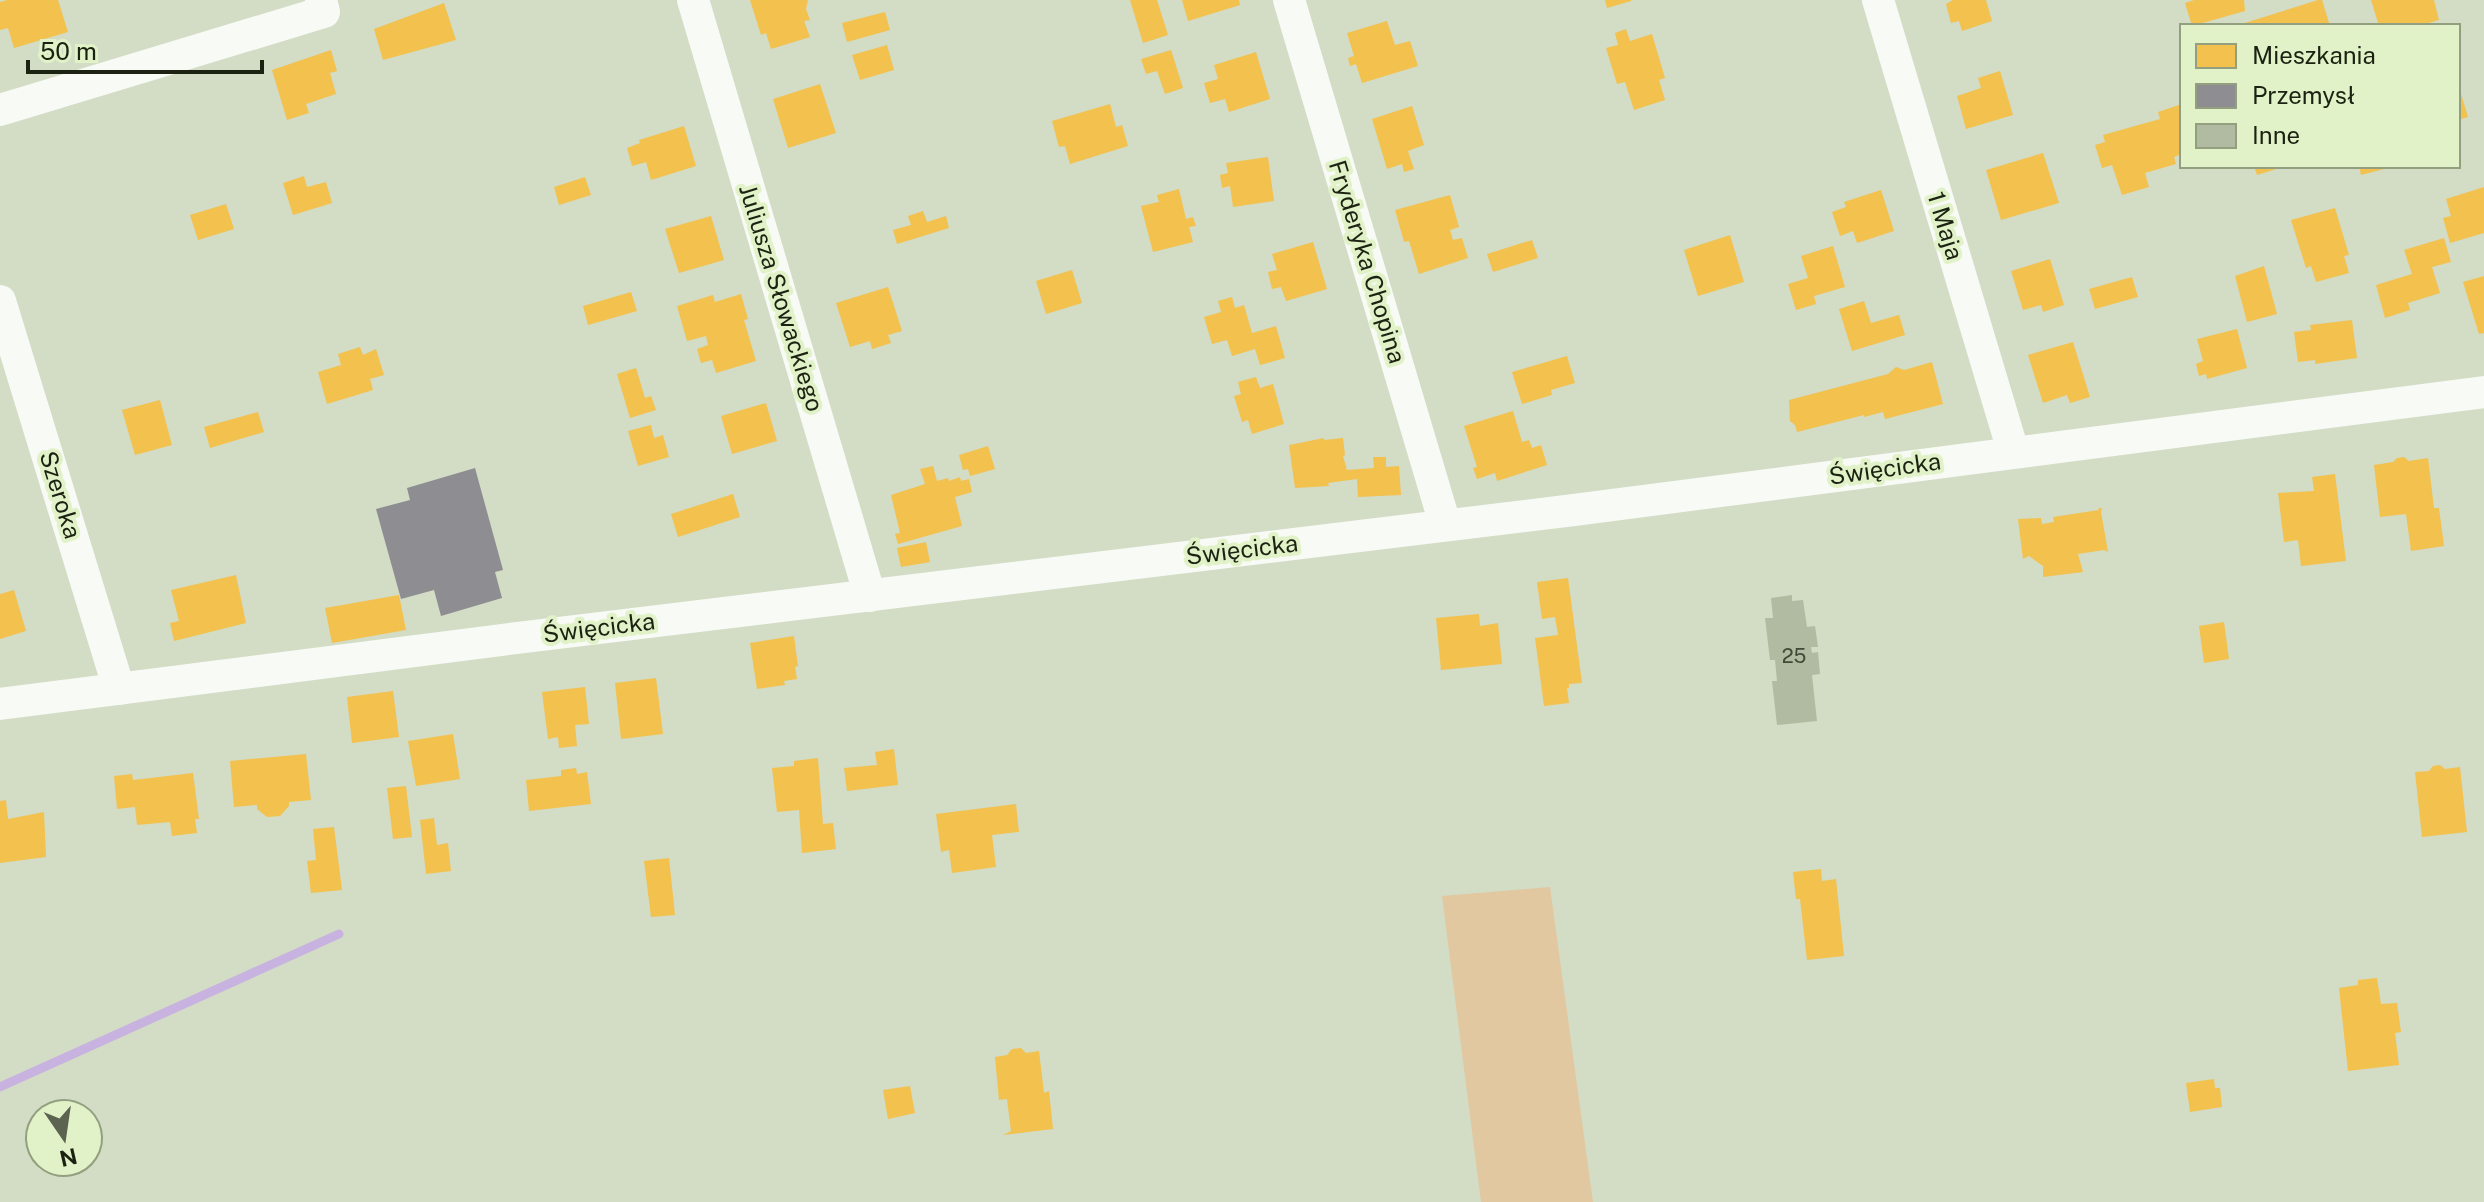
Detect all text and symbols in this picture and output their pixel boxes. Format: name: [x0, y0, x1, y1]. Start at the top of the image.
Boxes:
scale bar: [28, 24, 262, 74]
legend: [2180, 24, 2460, 168]
text: 50 m: [40, 37, 97, 65]
text: Mieszkania: [2252, 41, 2376, 69]
text: Przemysł: [2252, 81, 2355, 109]
text: Inne: [2252, 121, 2300, 149]
street label: Fryderyka Chopina: [1324, 157, 1412, 367]
street label: Juliusza Słowackiego: [734, 181, 830, 415]
street label: 1 Maja: [1922, 188, 1970, 263]
street label: Święcicka: [1827, 446, 1943, 490]
street label: Szeroka: [34, 448, 88, 542]
street label: Święcicka: [1184, 528, 1299, 570]
street label: Święcicka: [541, 606, 656, 648]
house number: 25: [1782, 644, 1806, 668]
north arrow: [24, 1098, 104, 1178]
text: N: [57, 1143, 80, 1172]

